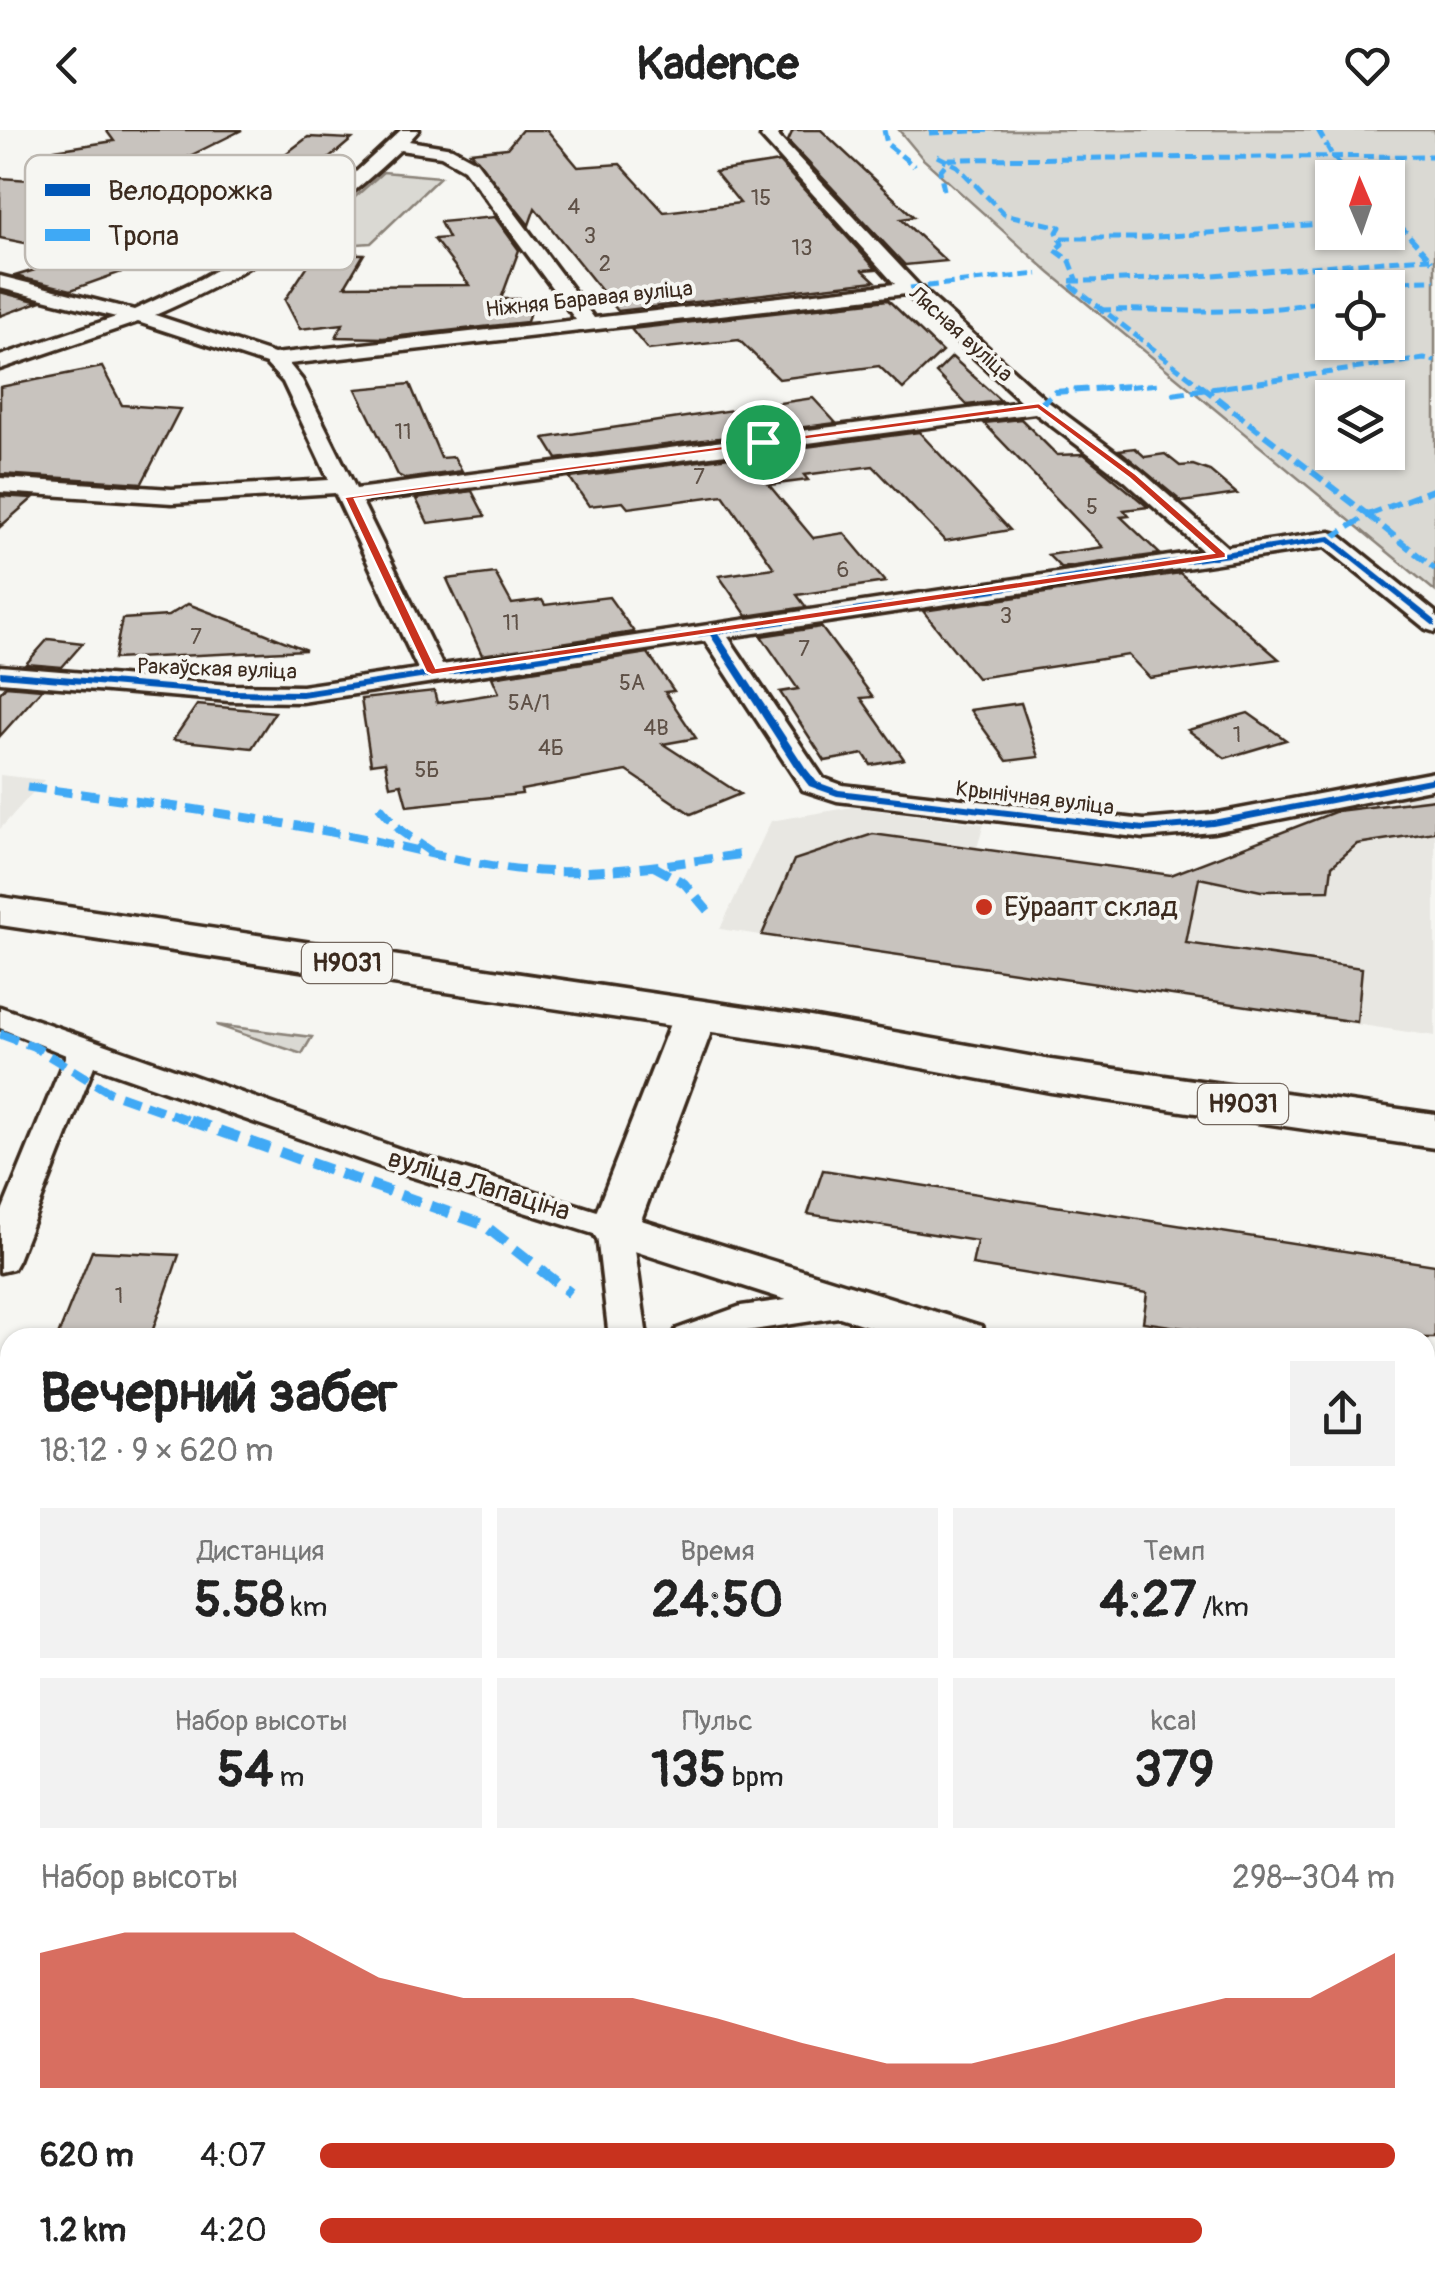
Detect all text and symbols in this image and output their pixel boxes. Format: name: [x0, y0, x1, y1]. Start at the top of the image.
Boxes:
text: Kadence: [636, 37, 799, 93]
icon: back: [40, 38, 95, 93]
icon: heart: [1340, 38, 1395, 93]
legend: [25, 155, 355, 270]
north arrow: [1315, 160, 1405, 250]
map controls: [1315, 160, 1405, 470]
text: Велодорожка: [108, 174, 273, 209]
house number: 15: [751, 184, 771, 212]
house number: 4: [568, 193, 581, 221]
text: Тропа: [108, 219, 179, 254]
house number: 3: [584, 222, 596, 250]
house number: 13: [792, 234, 812, 262]
house number: 2: [599, 250, 611, 278]
button: locate: [1315, 270, 1405, 360]
street label: Ніжняя Баравая вуліца: [484, 274, 694, 324]
street label: Лясная вуліца: [902, 279, 1019, 388]
button: layers: [1315, 380, 1405, 470]
pin: [721, 400, 806, 485]
icon: arrive: [736, 415, 791, 470]
house number: 11: [394, 418, 412, 446]
house number: 7: [693, 463, 705, 491]
house number: 5: [1086, 493, 1098, 521]
house number: 6: [837, 556, 849, 584]
house number: 3: [1000, 602, 1012, 630]
house number: 11: [502, 609, 520, 637]
house number: 7: [190, 623, 202, 651]
house number: 7: [798, 635, 810, 663]
street label: Ракаўская вуліца: [137, 652, 297, 686]
house number: 5А: [619, 669, 645, 697]
house number: 5А/1: [508, 689, 550, 717]
house number: 4В: [643, 714, 669, 742]
house number: 1: [1233, 721, 1241, 749]
house number: 4Б: [538, 734, 564, 762]
house number: 5Б: [414, 756, 440, 784]
street label: Крынічная вуліца: [954, 774, 1116, 822]
place label: Еўраапт склад: [1004, 890, 1178, 925]
marker: Еўраапт склад: [973, 896, 995, 918]
road number: Н9031: [302, 943, 392, 983]
road number: Н9031: [1198, 1084, 1288, 1124]
street label: вуліца Лапаціна: [384, 1141, 574, 1229]
house number: 1: [115, 1282, 123, 1310]
text: Вечерний забег: [40, 1359, 397, 1428]
button: share: [1290, 1361, 1395, 1466]
text: 18:12 · 9 × 620 m: [40, 1431, 274, 1471]
text: Дистанция: [197, 1534, 324, 1569]
text: Время: [680, 1534, 755, 1569]
text: Темп: [1143, 1534, 1205, 1569]
text: 5.58: [194, 1569, 285, 1632]
text: 24:50: [652, 1569, 783, 1632]
text: 4:27: [1099, 1569, 1196, 1632]
text: km: [285, 1590, 327, 1625]
text: /km: [1196, 1590, 1249, 1625]
text: Набор высоты: [174, 1704, 348, 1739]
text: Пульс: [682, 1704, 753, 1739]
text: kcal: [1151, 1704, 1197, 1739]
text: 54: [217, 1739, 273, 1802]
text: 135: [651, 1739, 726, 1802]
text: 379: [1134, 1739, 1214, 1802]
text: m: [273, 1760, 304, 1795]
text: bpm: [726, 1760, 784, 1795]
text: Набор высоты: [40, 1858, 238, 1898]
text: 298–304 m: [1232, 1858, 1395, 1898]
text: 620 m: [40, 2136, 134, 2176]
text: 4:07: [200, 2136, 266, 2176]
text: 1.2 km: [40, 2211, 126, 2251]
text: 4:20: [200, 2211, 267, 2251]

